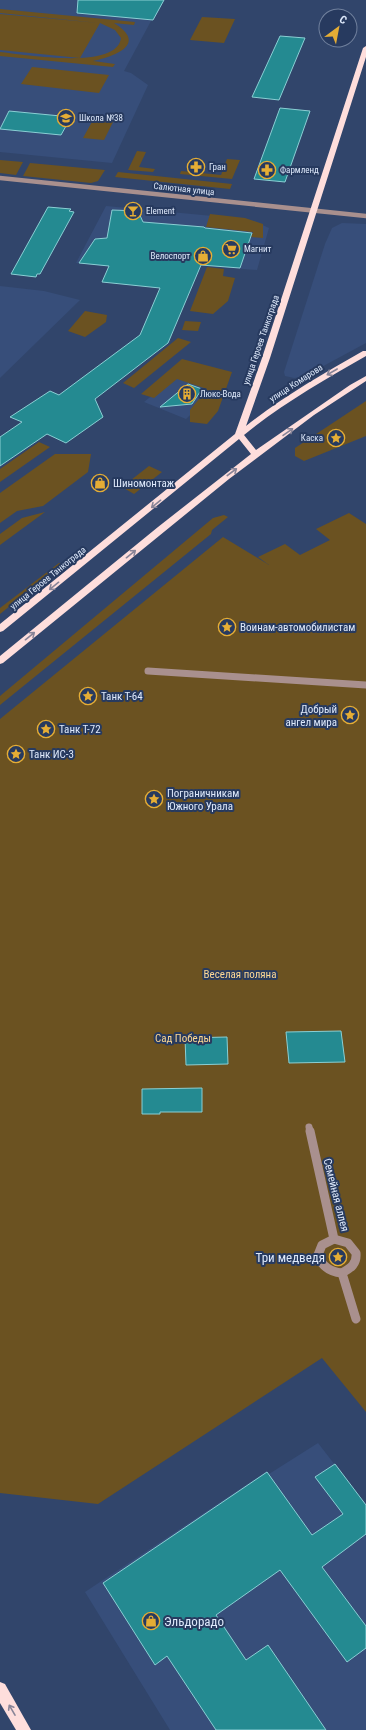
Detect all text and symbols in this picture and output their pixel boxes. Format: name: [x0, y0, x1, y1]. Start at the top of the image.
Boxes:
north arrow: [318, 8, 358, 48]
text: С: [337, 13, 349, 27]
school or university icon: Школа №38: [56, 108, 76, 128]
place label: Школа №38: [79, 113, 123, 123]
pharmacy icon: Гран: [186, 157, 206, 177]
pharmacy icon: Фармленд: [257, 160, 277, 180]
place label: Гран: [209, 162, 226, 172]
place label: Фармленд: [280, 165, 319, 175]
street label: Салютная улица: [153, 181, 215, 197]
bar icon: Element: [123, 201, 143, 221]
place label: Element: [146, 206, 175, 216]
supermarket icon: Магнит: [221, 239, 241, 259]
place label: Магнит: [244, 244, 272, 254]
shop icon: Велоспорт: [193, 246, 213, 266]
place label: Велоспорт: [151, 251, 190, 261]
street label: улица Героев Танкограда: [241, 294, 281, 386]
street label: улица Комарова: [268, 362, 324, 404]
one-way arrow: [326, 368, 338, 376]
building icon: Люкс-Вода: [177, 384, 197, 404]
place label: Люкс-Вода: [200, 389, 241, 399]
one-way arrow: [282, 427, 293, 436]
place icon: Каска: [326, 428, 346, 448]
place label: Каска: [301, 433, 323, 443]
one-way arrow: [226, 468, 237, 477]
shop icon: Шиномонтаж: [90, 473, 110, 493]
place label: Шиномонтаж: [113, 477, 175, 490]
one-way arrow: [150, 500, 161, 508]
street label: улица Героев Танкограда: [8, 544, 88, 612]
one-way arrow: [125, 549, 136, 558]
one-way arrow: [49, 581, 60, 590]
place icon: Воинам-автомобилистам: [217, 617, 237, 637]
place label: Воинам-автомобилистам: [240, 621, 355, 634]
one-way arrow: [25, 632, 36, 641]
place icon: Танк Т-64: [78, 686, 98, 706]
place label: Танк Т-64: [101, 690, 143, 703]
place label: Добрый ангел мира: [285, 703, 337, 729]
place icon: Добрый ангел мира: [340, 705, 360, 725]
place icon: Танк Т-72: [36, 719, 56, 739]
place label: Танк Т-72: [59, 723, 101, 736]
place icon: Танк ИС-3: [6, 744, 26, 764]
place label: Танк ИС-3: [29, 748, 74, 761]
place label: Пограничникам Южного Урала: [167, 787, 239, 813]
place icon: Пограничникам Южного Урала: [144, 789, 164, 809]
park label: Веселая поляна: [204, 968, 276, 981]
park label: Сад Победы: [155, 1032, 211, 1045]
street label: Семейная аллея: [321, 1157, 351, 1233]
place icon: Три медведя: [328, 1247, 348, 1267]
place label: Три медведя: [256, 1250, 325, 1265]
shop icon: Эльдорадо: [141, 1611, 161, 1631]
place label: Эльдорадо: [164, 1614, 224, 1629]
one-way arrow: [7, 1704, 15, 1716]

